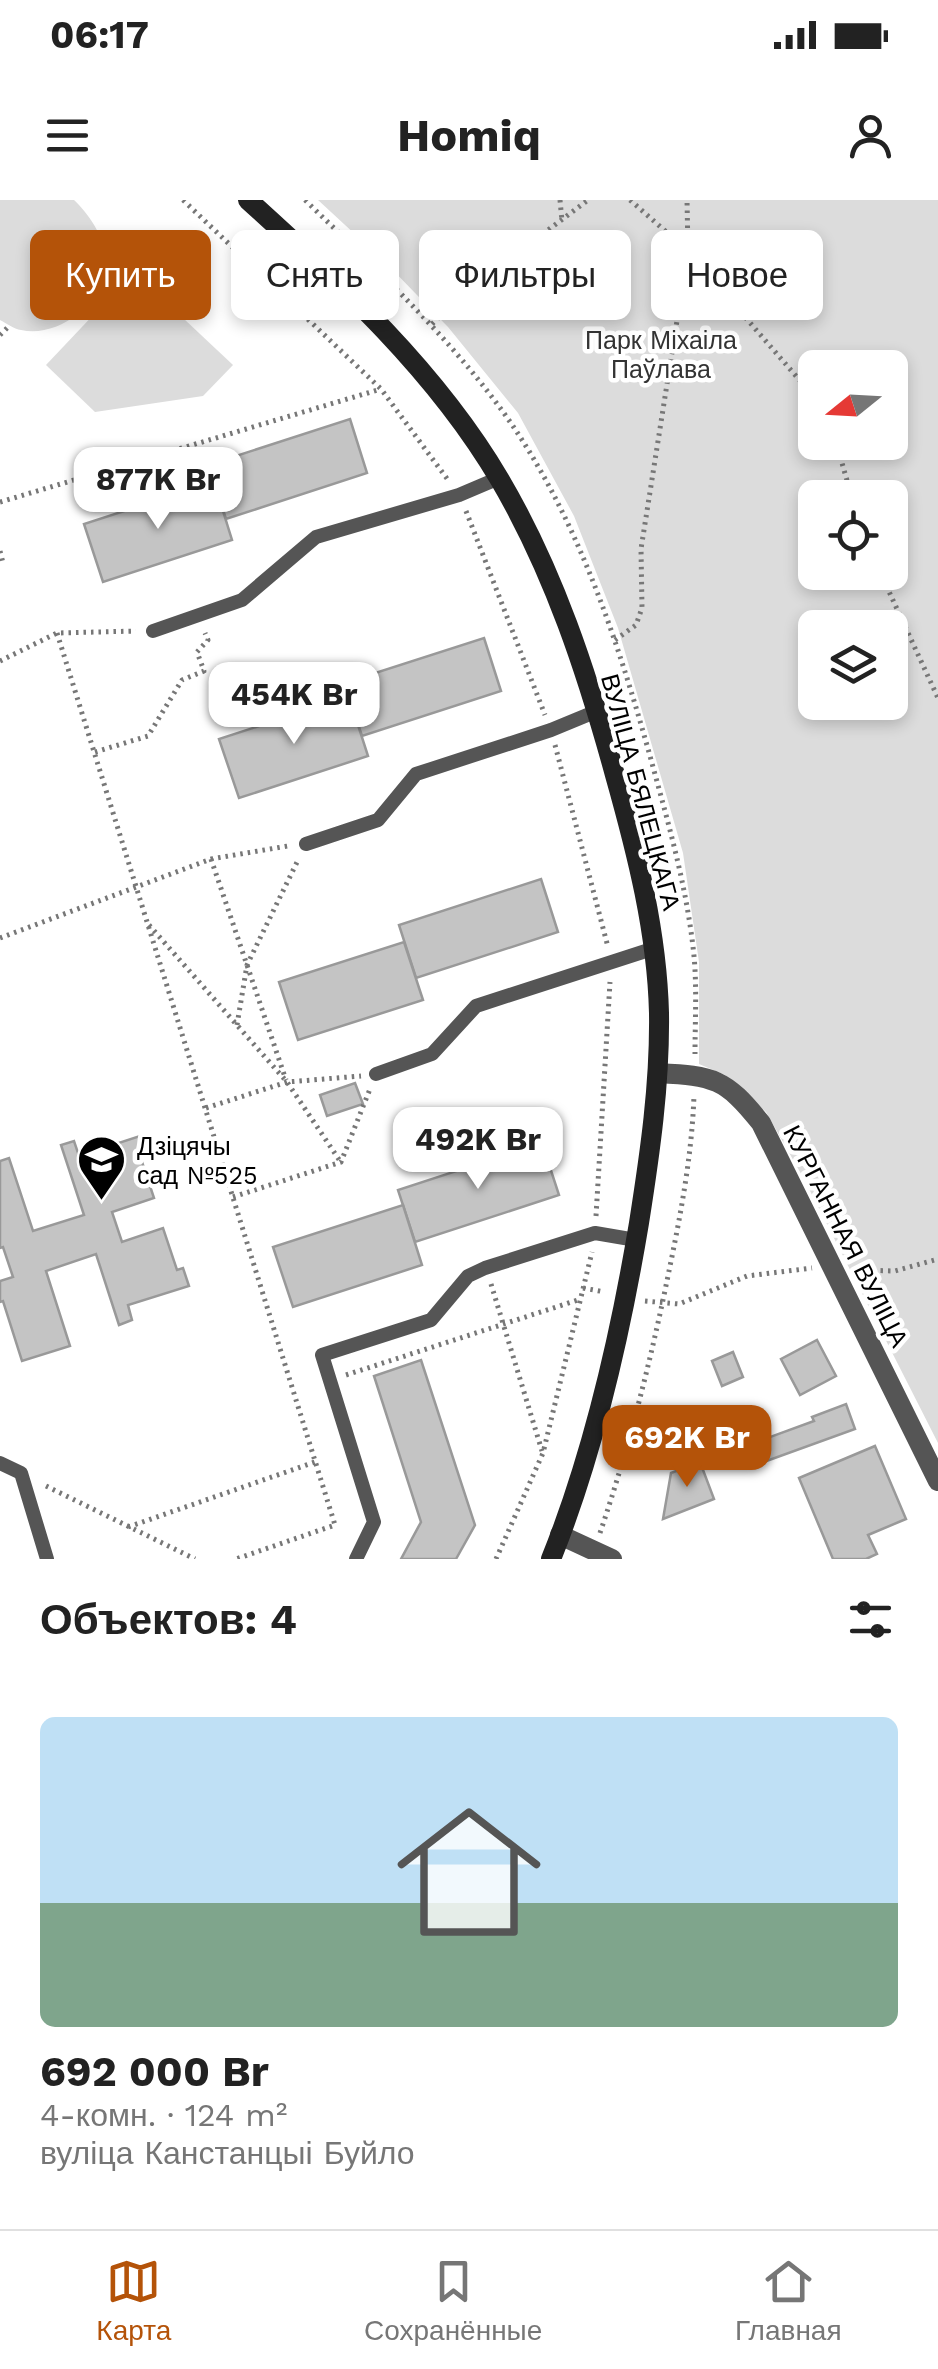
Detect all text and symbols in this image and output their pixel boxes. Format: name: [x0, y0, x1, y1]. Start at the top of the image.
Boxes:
text: 06:17: [50, 13, 149, 57]
icon: menu: [40, 108, 95, 163]
icon: person: [843, 108, 898, 163]
text: Homiq: [397, 109, 541, 162]
chip: Купить: [30, 230, 211, 320]
chip: Снять: [231, 230, 399, 320]
chip: Фильтры: [419, 230, 631, 320]
chip: Новое: [651, 230, 823, 320]
park label: Парк Міхаіла Паўлава: [585, 326, 737, 384]
north arrow: [798, 350, 908, 460]
map controls: [798, 350, 908, 720]
pin: 877K Br: [66, 447, 250, 532]
text: 877K Br: [96, 460, 220, 498]
button: locate: [798, 480, 908, 590]
button: layers: [798, 610, 908, 720]
pin: 454K Br: [202, 662, 386, 747]
street label: ВУЛІЦА БЯЛЕЦКАГА: [595, 671, 686, 914]
text: 454K Br: [231, 675, 357, 713]
pin: 492K Br: [386, 1107, 570, 1192]
text: 492K Br: [415, 1120, 541, 1158]
street label: КУРГАННАЯ ВУЛІЦА: [777, 1121, 914, 1352]
place label: Дзіцячы сад №525: [137, 1132, 258, 1190]
school or university icon: Дзіцячы сад №525: [76, 1134, 128, 1202]
pin: 692K Br: [595, 1405, 779, 1490]
text: 692K Br: [624, 1418, 750, 1456]
icon: filters: [843, 1592, 898, 1647]
text: Объектов: 4: [40, 1595, 297, 1644]
icon: home: [379, 1782, 559, 1962]
text: 692 000 Br: [40, 2047, 269, 2096]
text: 4-комн. · 124 m²: [40, 2096, 287, 2134]
text: вуліца Канстанцыі Буйло: [40, 2134, 415, 2172]
tab: Карта: [96, 2254, 171, 2347]
tab: Сохранённые: [364, 2254, 542, 2347]
tab: Главная: [735, 2254, 842, 2347]

